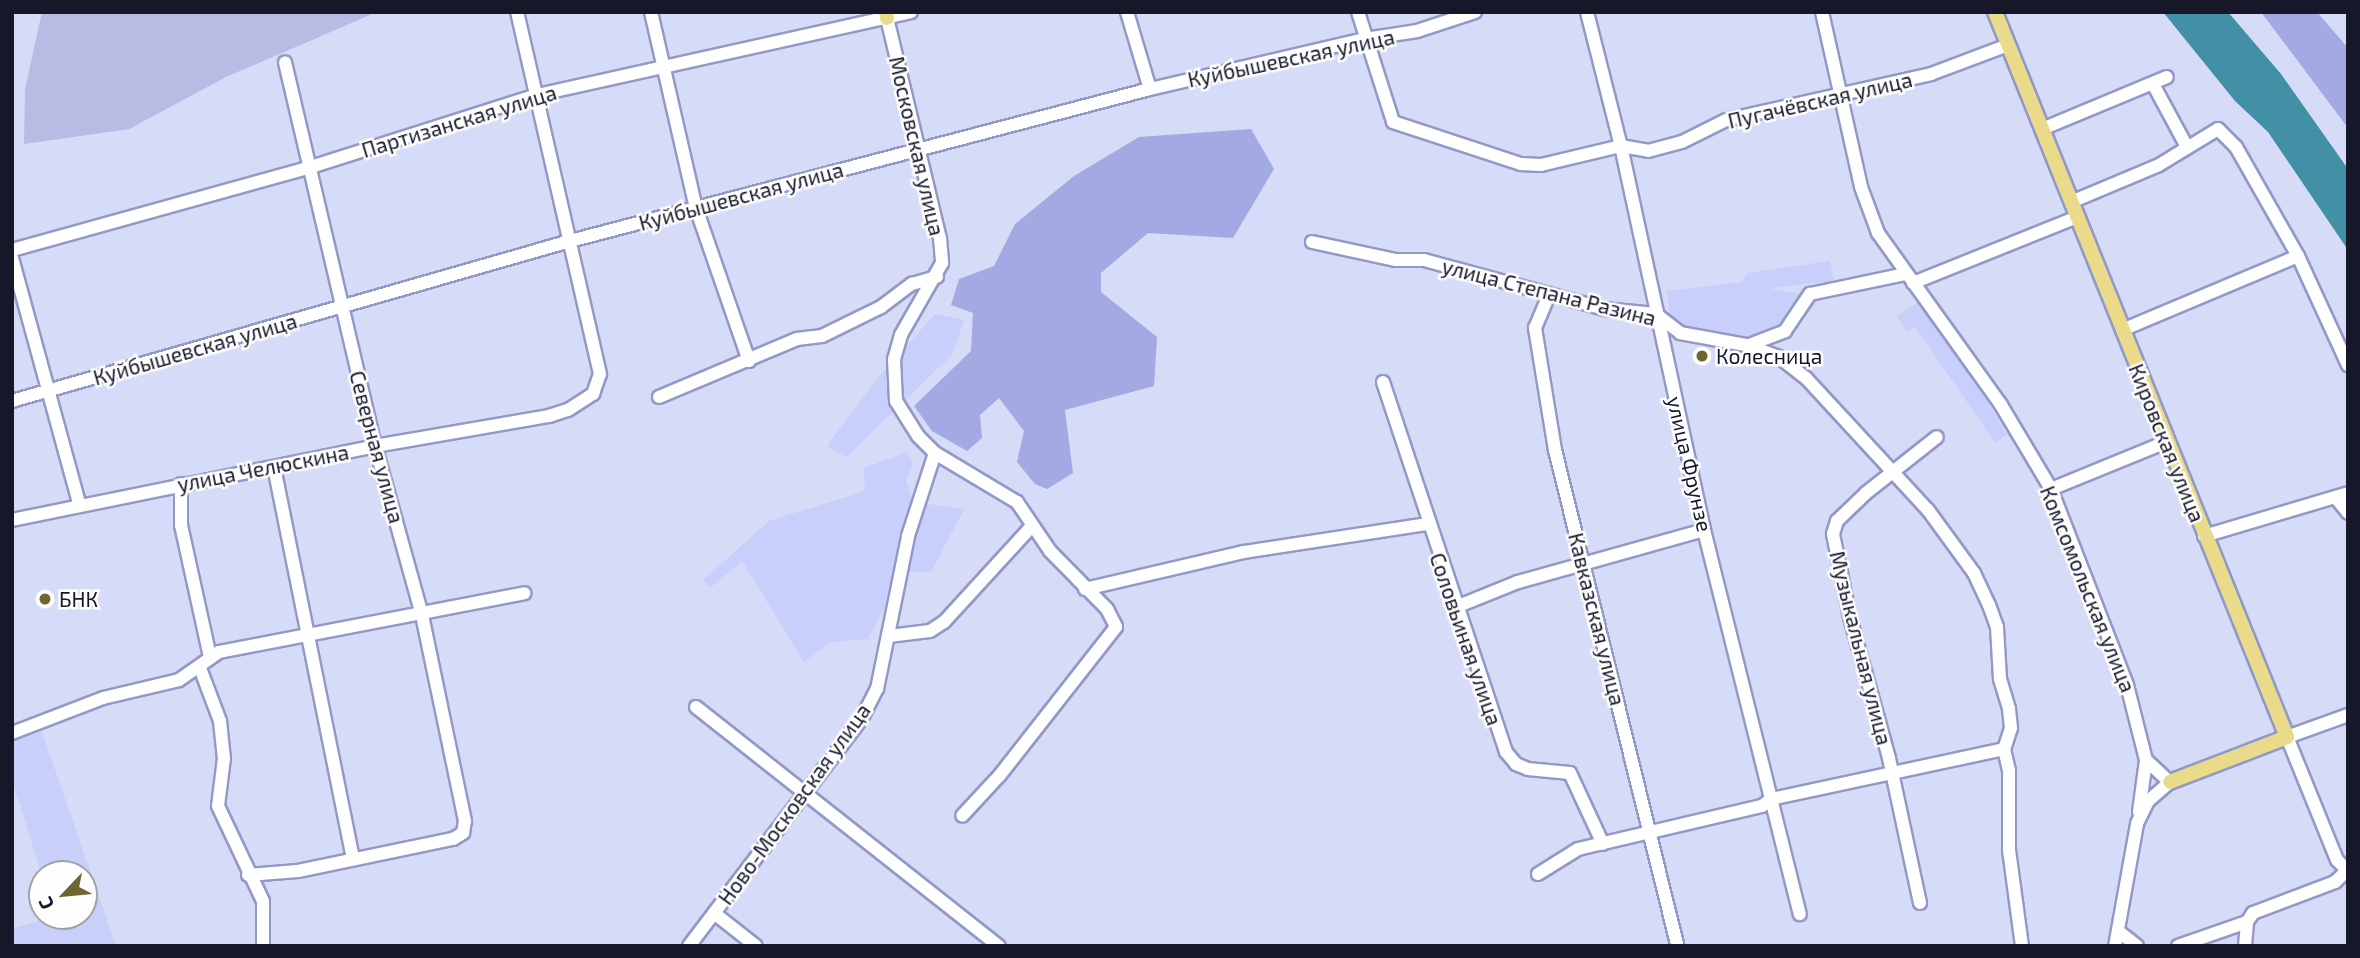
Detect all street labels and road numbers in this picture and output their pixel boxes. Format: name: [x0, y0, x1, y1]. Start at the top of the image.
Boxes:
street label: Куйбышевская улица: [1185, 24, 1397, 92]
street label: Московская улица: [884, 54, 950, 238]
street label: Пугачёвская улица: [1725, 67, 1915, 133]
street label: Партизанская улица: [358, 79, 560, 163]
street label: Куйбышевская улица: [636, 157, 846, 235]
street label: улица Степана Разина: [1439, 253, 1659, 331]
street label: Куйбышевская улица: [90, 308, 300, 390]
street label: Кировская улица: [2124, 360, 2210, 526]
street label: Северная улица: [345, 368, 409, 526]
street label: улица Фрунзе: [1662, 394, 1718, 534]
street label: улица Челюскина: [175, 439, 351, 497]
street label: Комсомольская улица: [2035, 482, 2141, 696]
street label: Кавказская улица: [1563, 530, 1631, 708]
street label: Музыкальная улица: [1825, 548, 1897, 748]
street label: Соловьиная улица: [1425, 549, 1507, 729]
street label: Ново-Московская улица: [713, 699, 875, 909]

